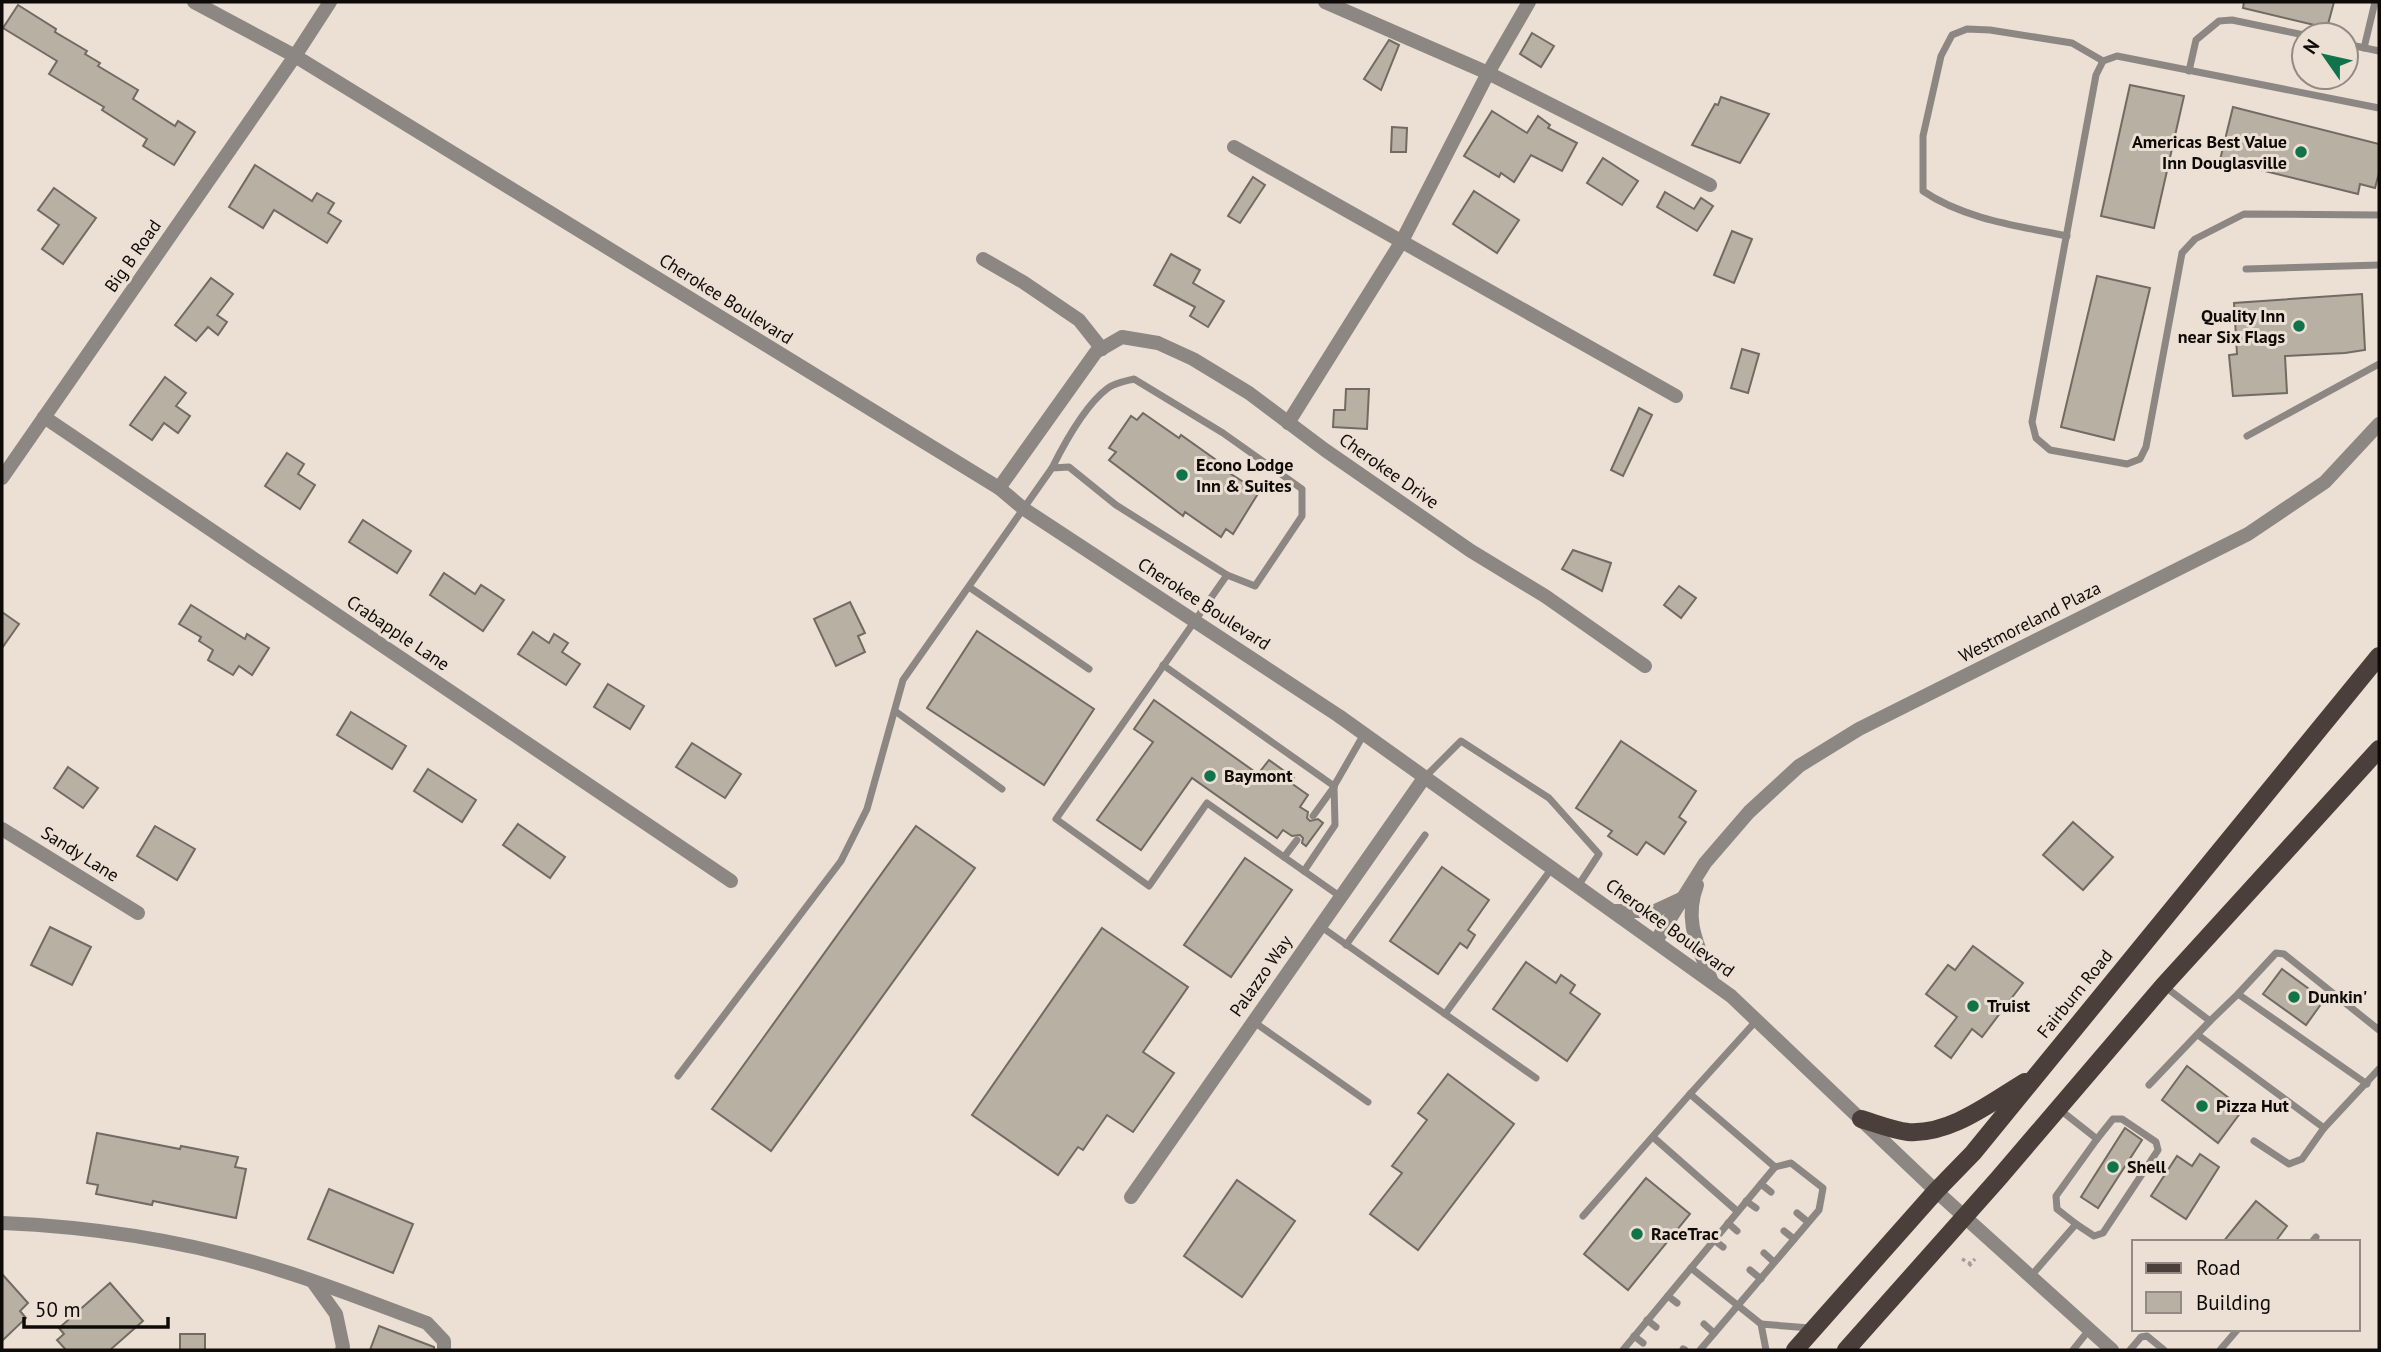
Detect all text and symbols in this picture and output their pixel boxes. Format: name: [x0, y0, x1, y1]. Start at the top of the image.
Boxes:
north arrow: [2290, 21, 2360, 91]
text: N: [2297, 35, 2324, 58]
place label: Americas Best Value Inn Douglasville: [2132, 130, 2287, 174]
marker: Americas Best Value Inn Douglasville: [2293, 144, 2309, 160]
street label: Big B Road: [99, 215, 166, 296]
street label: Cherokee Boulevard: [655, 248, 797, 349]
place label: Quality Inn near Six Flags: [2178, 304, 2285, 348]
marker: Quality Inn near Six Flags: [2291, 318, 2307, 334]
street label: Cherokee Drive: [1335, 428, 1444, 513]
place label: Econo Lodge Inn & Suites: [1196, 453, 1293, 497]
marker: Econo Lodge Inn & Suites: [1174, 467, 1190, 483]
street label: Cherokee Boulevard: [1134, 552, 1275, 655]
street label: Westmoreland Plaza: [1955, 576, 2105, 667]
street label: Crabapple Lane: [342, 590, 454, 675]
place label: Baymont: [1224, 764, 1293, 787]
marker: Baymont: [1202, 768, 1218, 784]
street label: Sandy Lane: [37, 821, 123, 886]
street label: Cherokee Boulevard: [1601, 873, 1739, 982]
street label: Palazzo Way: [1224, 930, 1297, 1021]
street label: Fairburn Road: [2032, 945, 2117, 1043]
place label: Dunkin': [2308, 985, 2367, 1008]
marker: Dunkin': [2286, 989, 2302, 1005]
place label: Truist: [1987, 994, 2031, 1017]
marker: Truist: [1965, 998, 1981, 1014]
place label: Pizza Hut: [2216, 1094, 2290, 1117]
marker: Pizza Hut: [2194, 1098, 2210, 1114]
place label: Shell: [2127, 1155, 2167, 1178]
marker: Shell: [2105, 1159, 2121, 1175]
place label: RaceTrac: [1651, 1222, 1719, 1245]
marker: RaceTrac: [1629, 1226, 1645, 1242]
legend: [2132, 1240, 2360, 1331]
text: Road: [2196, 1254, 2240, 1281]
scale bar: [24, 1286, 168, 1330]
text: Building: [2196, 1289, 2271, 1316]
text: 50 m: [35, 1296, 81, 1323]

